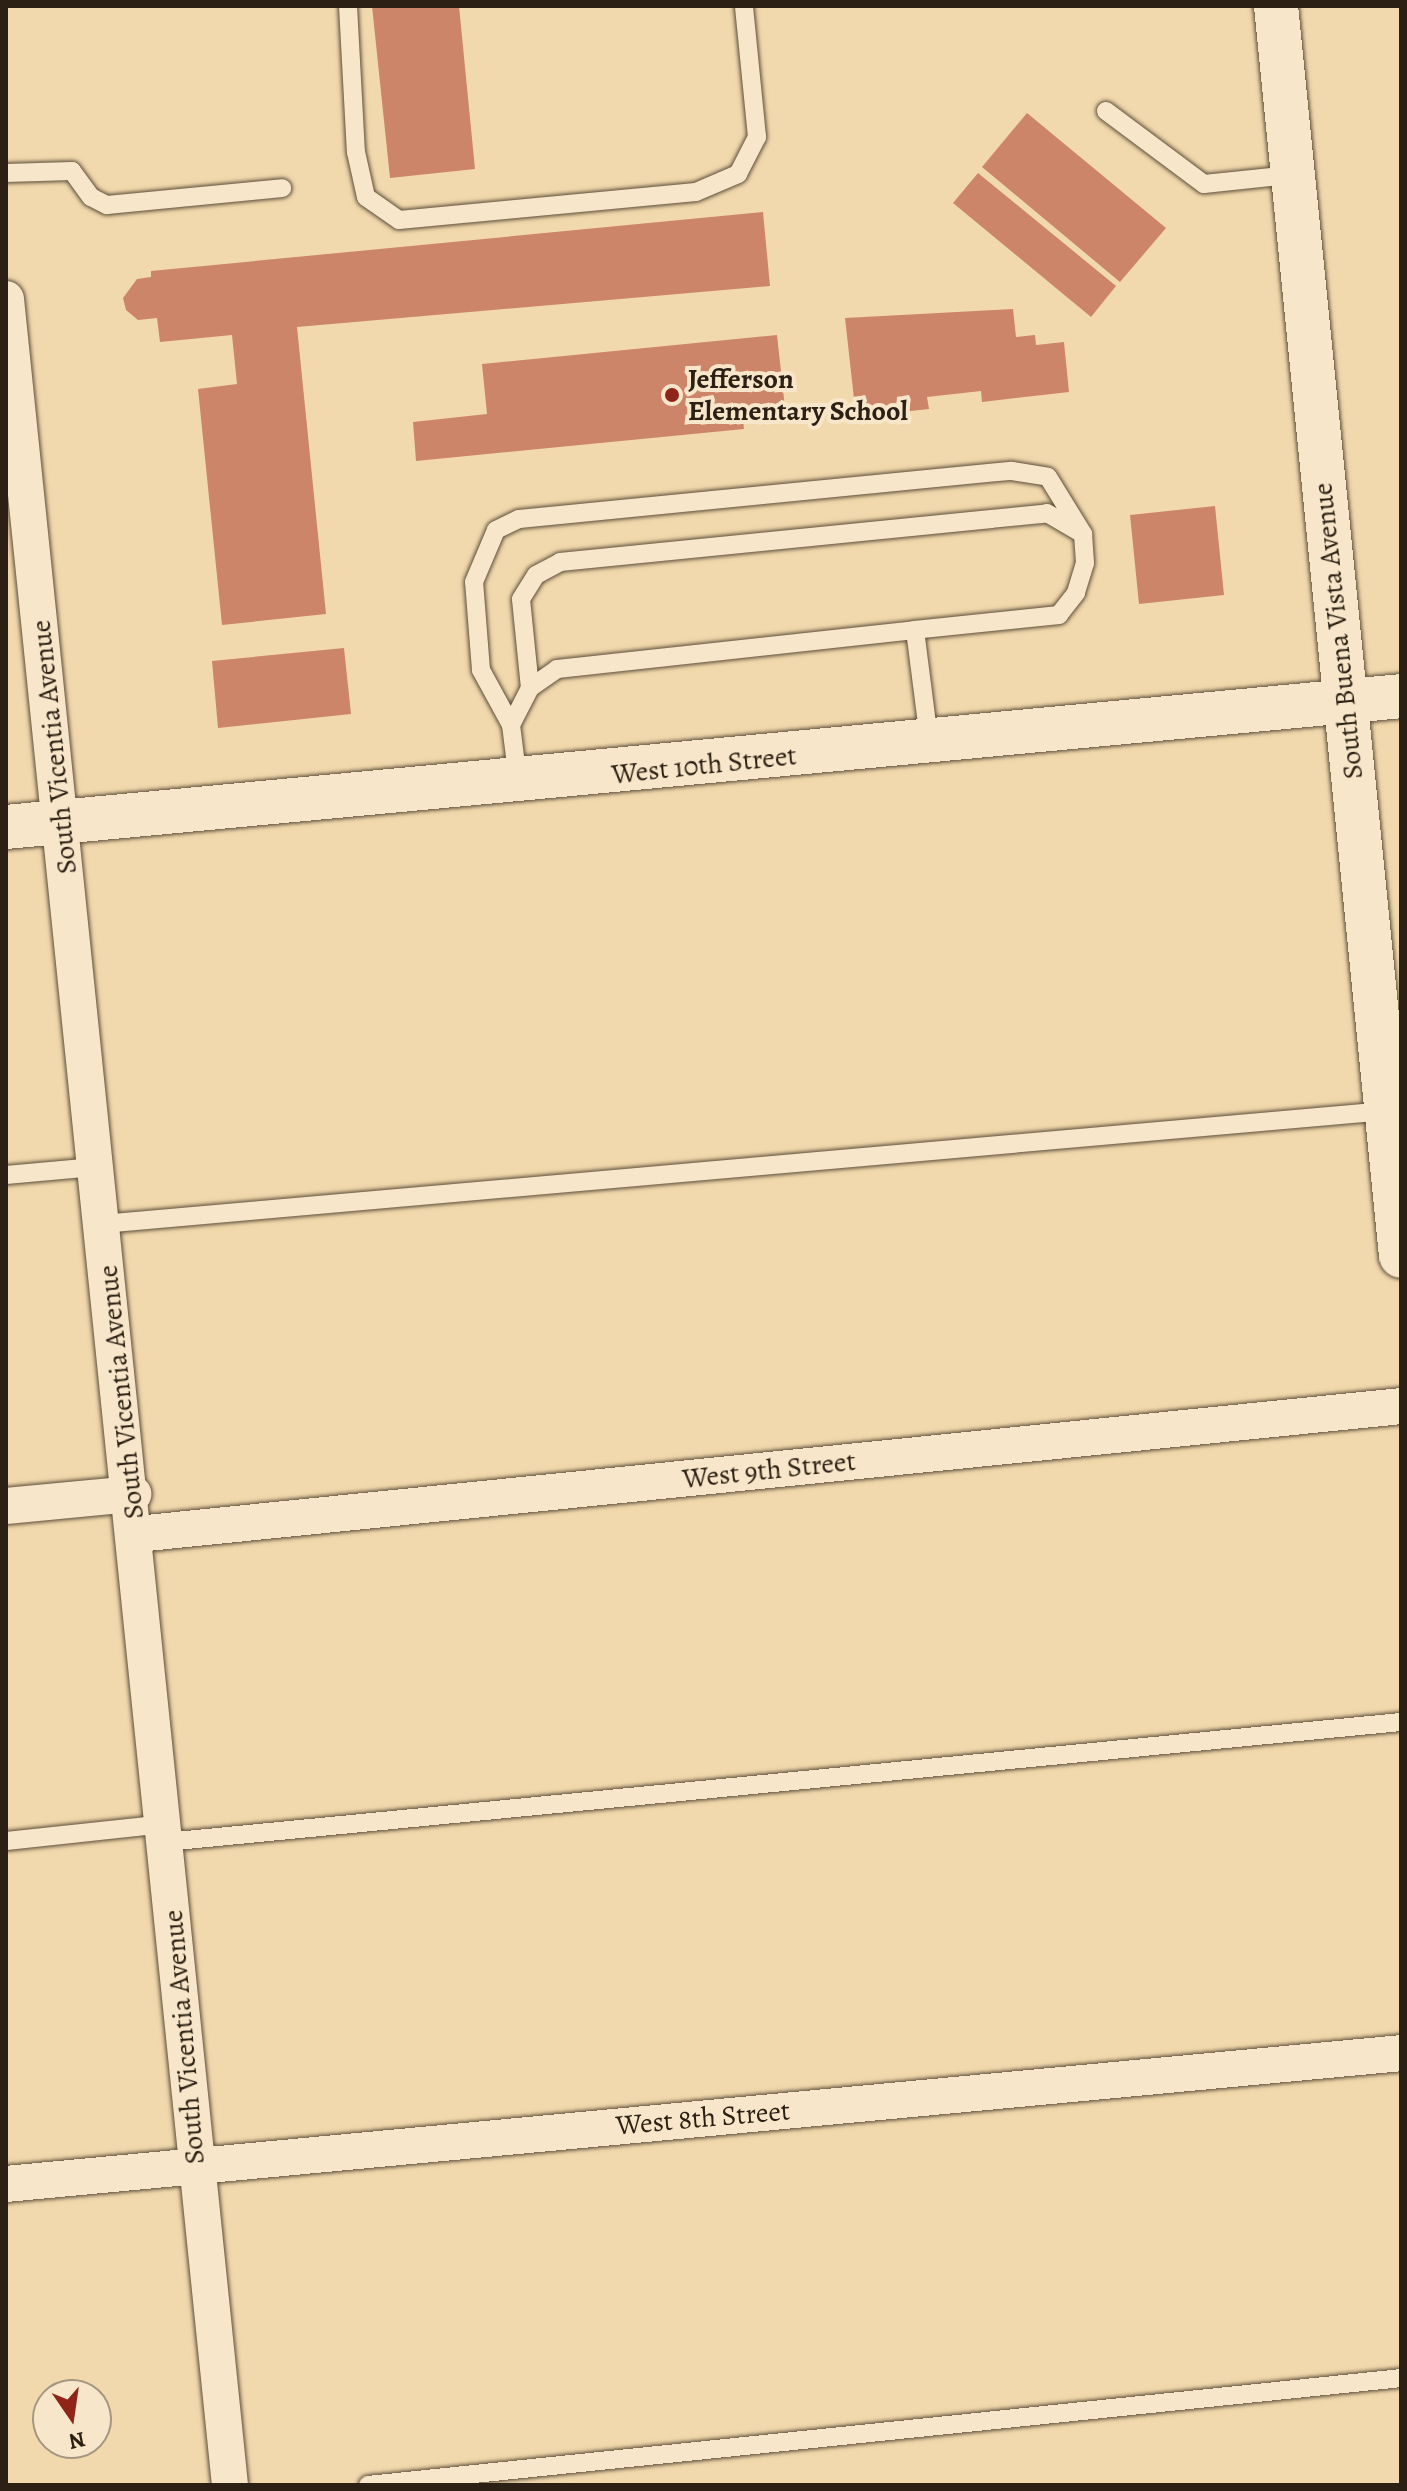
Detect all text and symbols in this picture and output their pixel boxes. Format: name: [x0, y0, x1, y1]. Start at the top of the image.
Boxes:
place label: Jefferson Elementary School: [688, 362, 908, 428]
marker: Jefferson Elementary School: [663, 386, 681, 404]
street label: South Buena Vista Avenue: [1306, 481, 1370, 781]
street label: South Vicentia Avenue: [24, 618, 84, 876]
street label: West 10th Street: [610, 739, 798, 791]
street label: South Vicentia Avenue: [91, 1263, 151, 1521]
street label: West 9th Street: [681, 1444, 857, 1496]
street label: South Vicentia Avenue: [156, 1908, 212, 2166]
street label: West 8th Street: [614, 2094, 792, 2142]
north arrow: [32, 2379, 112, 2459]
text: N: [66, 2424, 88, 2457]

